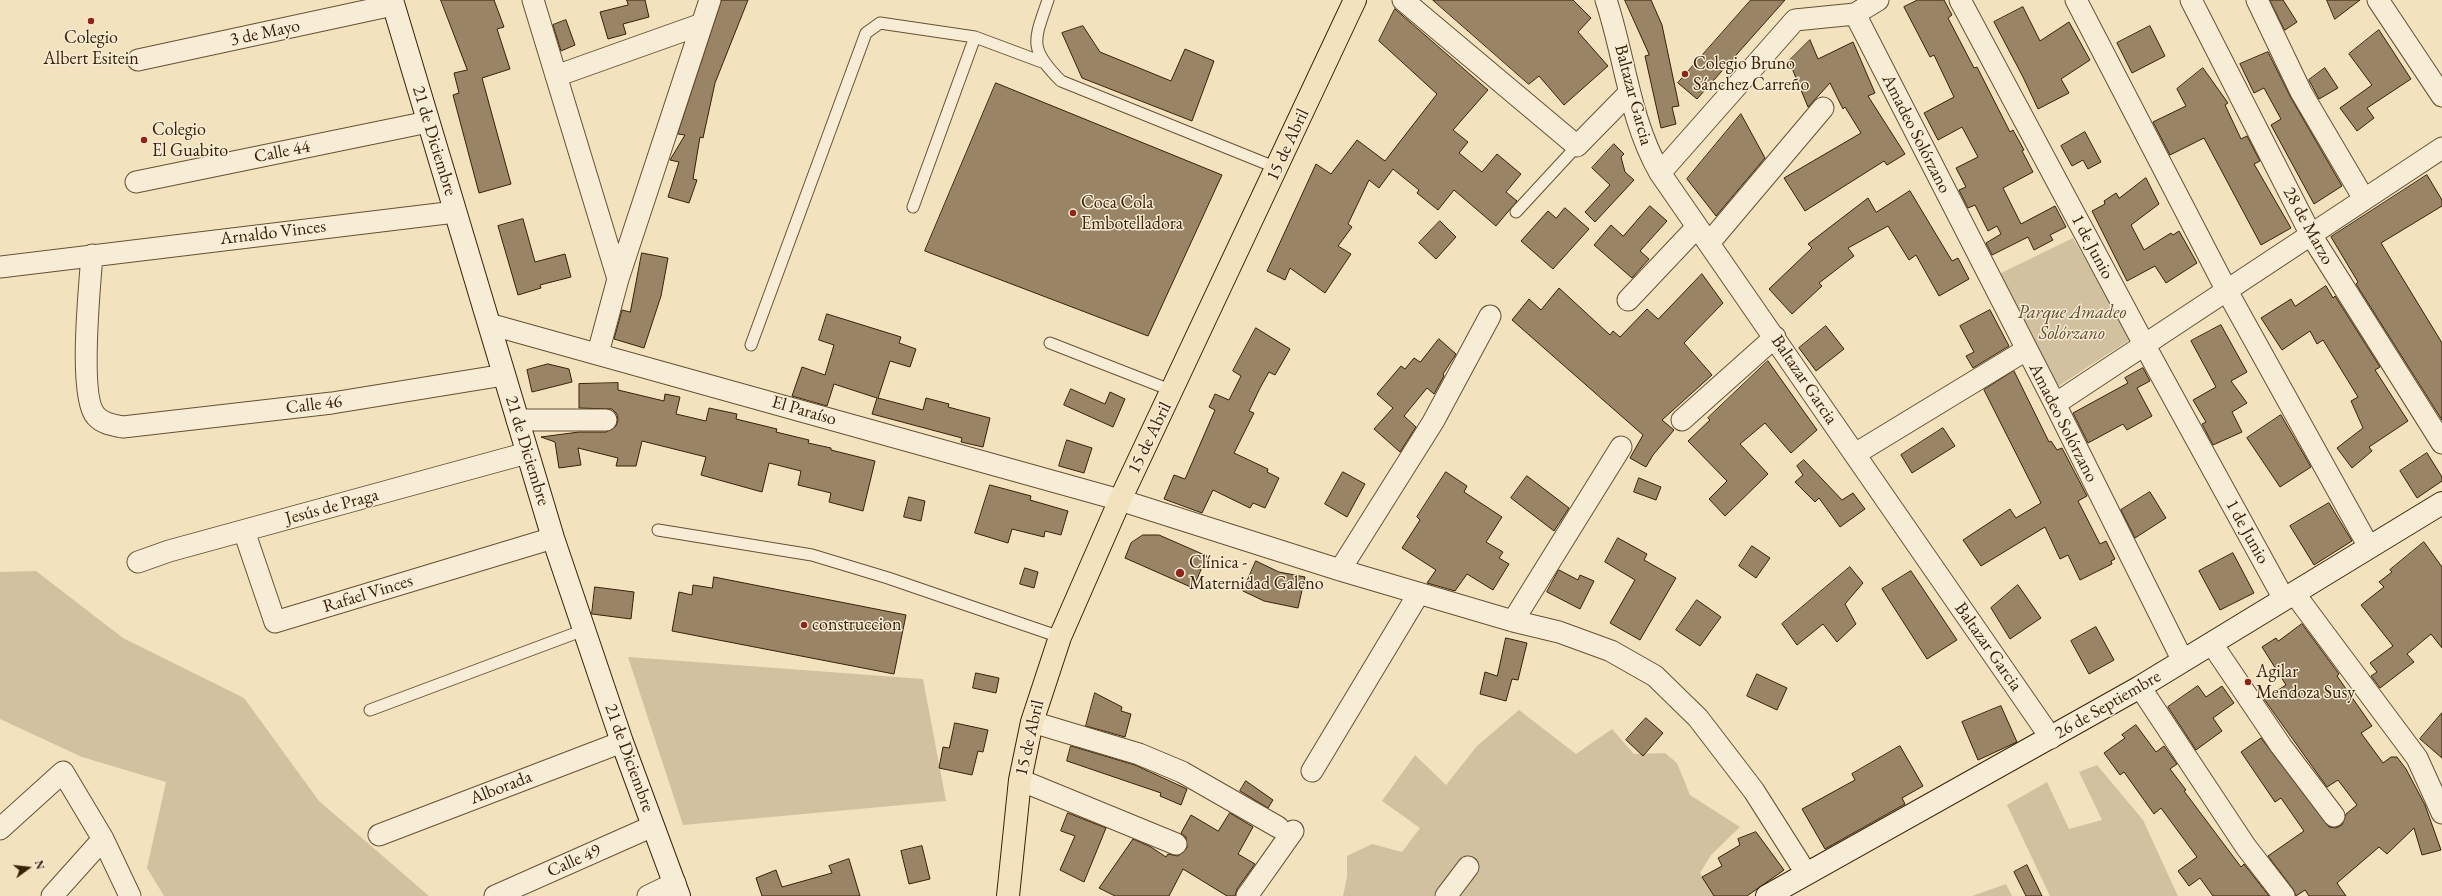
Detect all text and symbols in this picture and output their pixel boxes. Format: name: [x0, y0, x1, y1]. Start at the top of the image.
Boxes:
street label: 3 de Mayo: [228, 15, 302, 51]
marker: Colegio Albert Esitein: [86, 16, 96, 26]
place label: Colegio Albert Esitein: [43, 27, 139, 70]
street label: Baltazar Garcia: [1609, 42, 1657, 148]
place label: Colegio Bruno Sánchez Carreño: [1693, 53, 1809, 96]
marker: Colegio Bruno Sánchez Carreño: [1680, 69, 1690, 79]
street label: Amadeo Solórzano: [1877, 71, 1955, 197]
street label: 21 de Diciembre: [407, 83, 461, 199]
street label: 15 de Abril: [1262, 106, 1314, 184]
place label: Colegio El Guabito: [152, 119, 228, 162]
marker: Colegio El Guabito: [139, 135, 149, 145]
street label: Calle 44: [252, 136, 312, 168]
street label: 28 de Marzo: [2278, 183, 2338, 269]
place label: Coca Cola Embotelladora: [1081, 192, 1183, 234]
marker: Coca Cola Embotelladora: [1068, 208, 1078, 218]
street label: 1 de Junio: [2066, 211, 2118, 283]
street label: Arnaldo Vinces: [219, 216, 327, 250]
park label: Parque Amadeo Solórzano: [2018, 302, 2126, 344]
street label: Baltazar Garcia: [1766, 331, 1842, 429]
street label: Amadeo Solórzano: [2024, 360, 2102, 486]
street label: Calle 46: [285, 391, 343, 419]
street label: El Paraíso: [769, 391, 839, 431]
street label: 21 de Diciembre: [500, 393, 554, 509]
street label: 15 de Abril: [1123, 399, 1177, 477]
street label: Jesús de Praga: [283, 484, 381, 530]
street label: 1 de Junio: [2220, 496, 2274, 568]
place label: Clínica - Maternidad Galeno: [1189, 552, 1324, 594]
marker: Clínica - Maternidad Galeno: [1174, 567, 1186, 579]
street label: Rafael Vinces: [320, 570, 416, 618]
street label: Baltazar Garcia: [1950, 598, 2026, 696]
place label: construccion: [812, 614, 901, 636]
marker: construccion: [799, 620, 809, 630]
place label: Agilar Mendoza Susy: [2256, 661, 2355, 704]
street label: 26 de Septiembre: [2051, 666, 2165, 744]
marker: Agilar Mendoza Susy: [2243, 677, 2253, 687]
street label: 15 de Abril: [1011, 698, 1049, 778]
street label: 21 de Diciembre: [599, 701, 659, 815]
street label: Alborada: [467, 766, 535, 810]
street label: Calle 49: [544, 840, 604, 882]
north arrow: [8, 848, 48, 888]
text: N: [32, 859, 48, 871]

